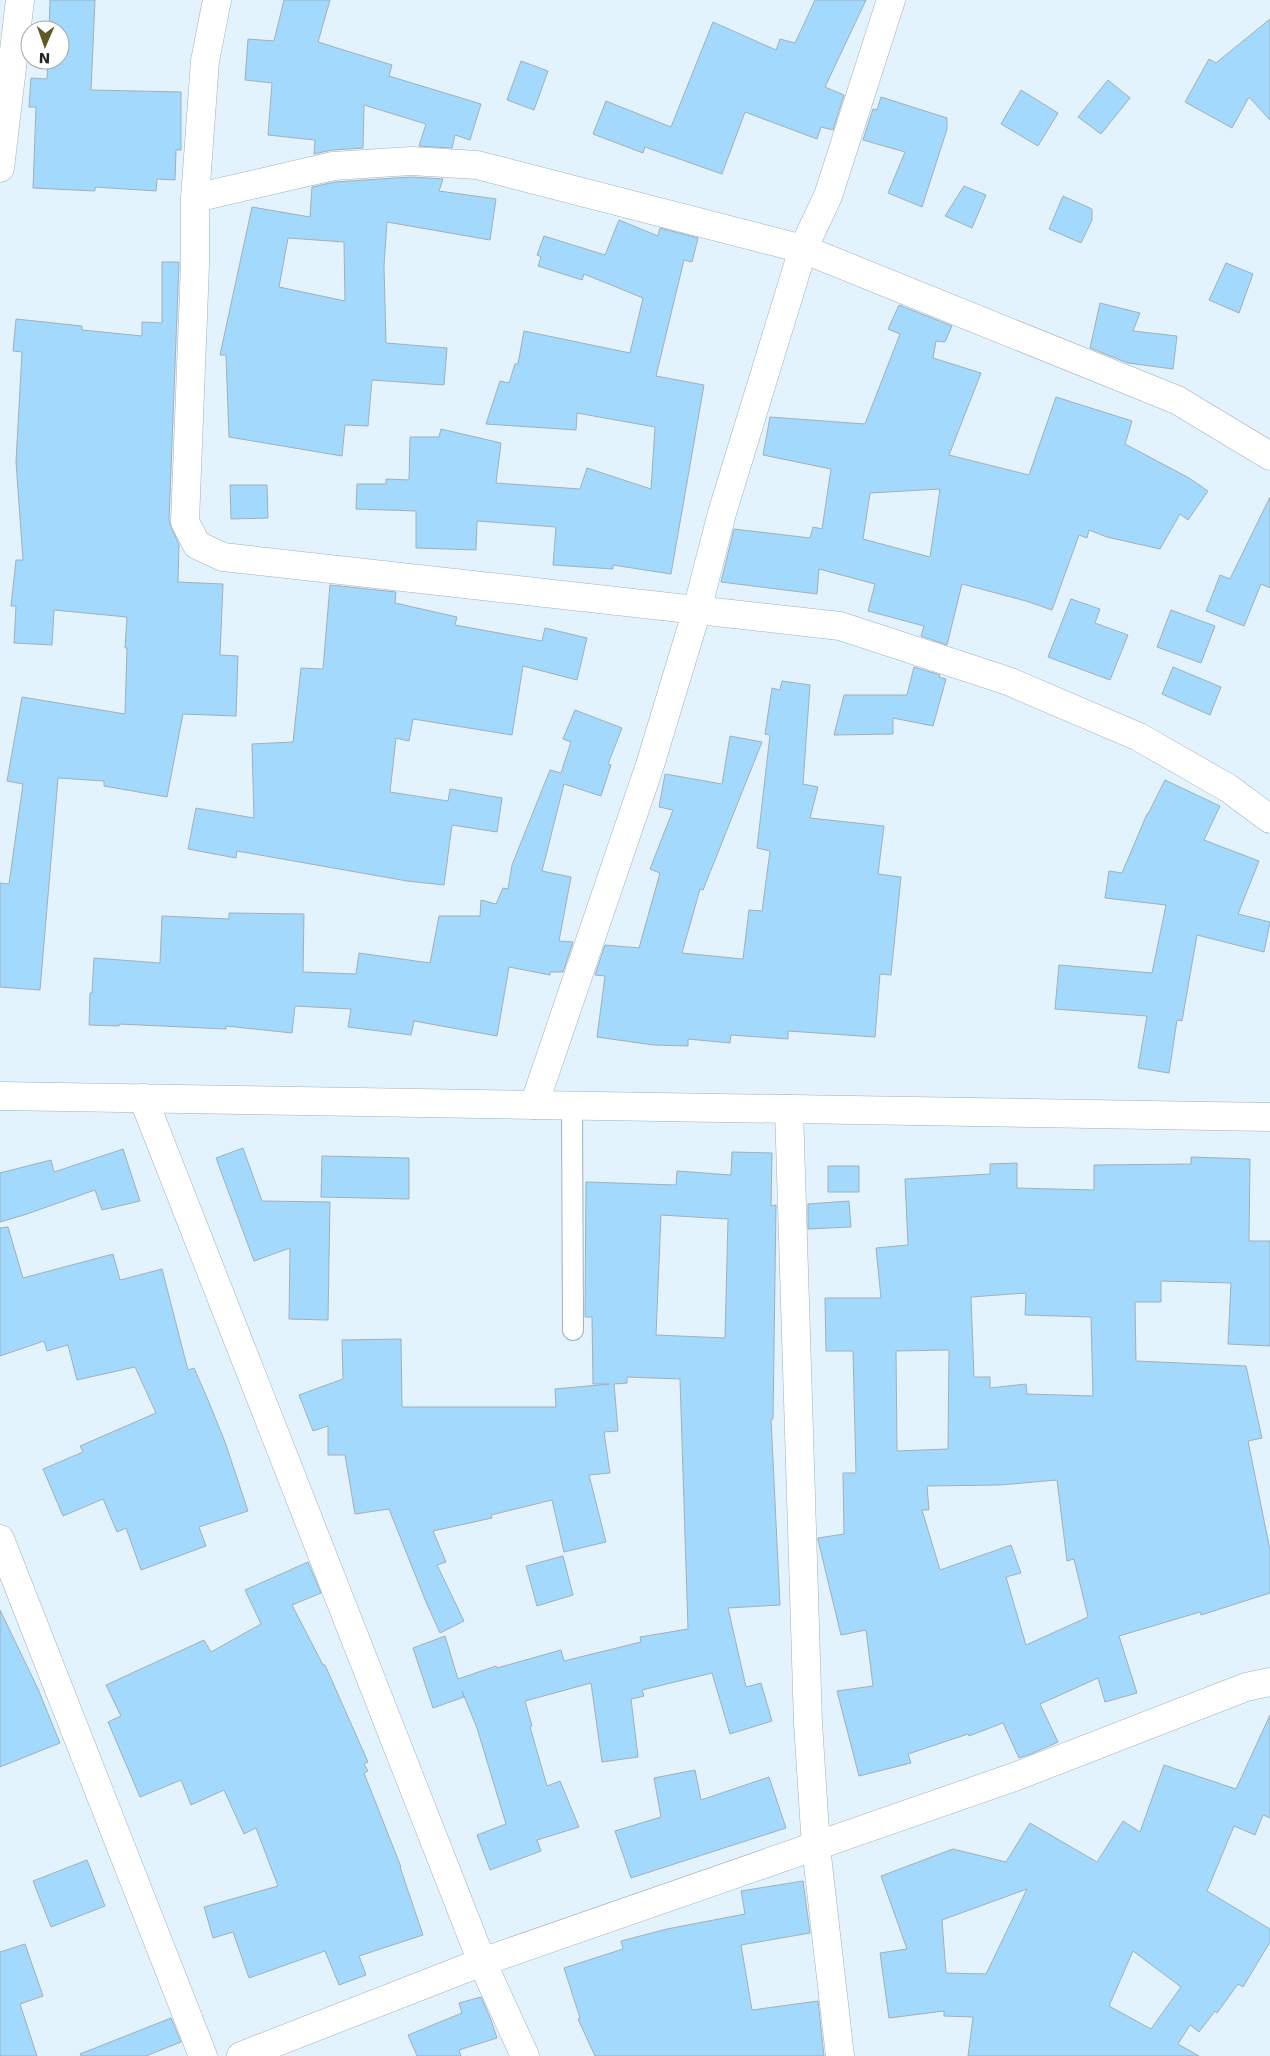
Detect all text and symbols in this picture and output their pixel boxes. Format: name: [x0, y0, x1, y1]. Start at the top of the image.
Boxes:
north arrow: [20, 20, 70, 70]
text: N: [38, 50, 51, 66]

